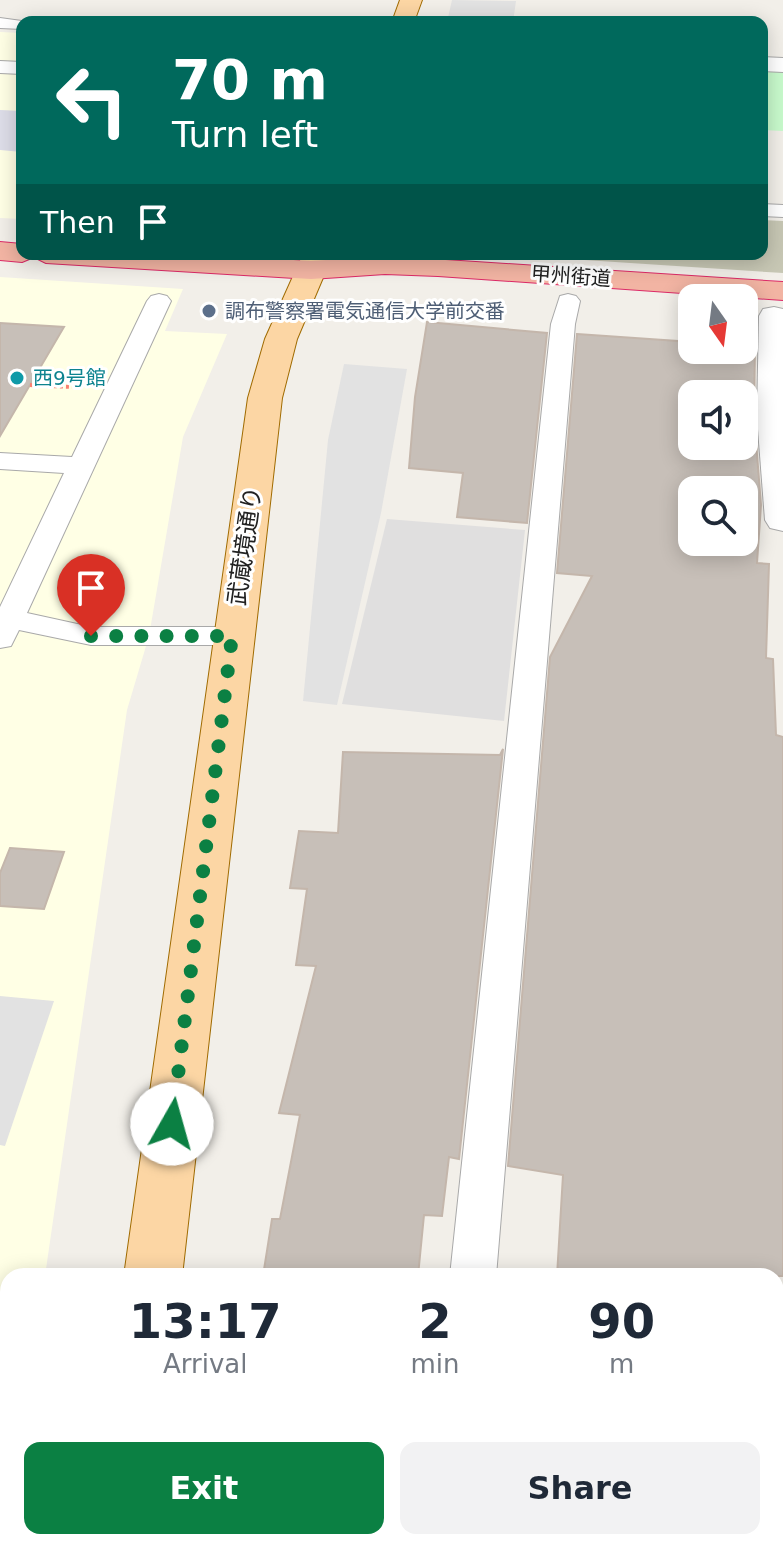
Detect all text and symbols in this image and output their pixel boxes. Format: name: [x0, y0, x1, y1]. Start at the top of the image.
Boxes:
text: 70 m: [172, 47, 328, 112]
icon: left: [40, 48, 144, 152]
text: Turn left: [172, 114, 318, 155]
icon: arrive: [131, 200, 175, 244]
text: Then: [40, 205, 115, 240]
street label: 甲州街道: [530, 261, 612, 291]
north arrow: [678, 284, 758, 364]
map controls: [678, 284, 758, 556]
place label: 調布警察署電気通信大学前交番: [225, 299, 505, 323]
marker: 調布警察署電気通信大学前交番: [200, 302, 218, 320]
place label: 西9号館: [33, 366, 106, 390]
marker: 西9号館: [8, 369, 26, 387]
button: sound: [678, 380, 758, 460]
button: search: [678, 476, 758, 556]
street label: 武蔵境通り: [223, 485, 267, 607]
pin: [57, 554, 125, 636]
icon: arrive: [69, 566, 113, 610]
position arrow: [130, 1082, 214, 1166]
text: 13:17: [129, 1293, 282, 1349]
text: 2: [418, 1293, 452, 1349]
text: 90: [588, 1293, 655, 1349]
text: Arrival: [163, 1349, 247, 1379]
text: min: [410, 1349, 460, 1379]
text: m: [609, 1349, 634, 1379]
button: Exit: [24, 1442, 384, 1534]
button: Share: [400, 1442, 760, 1534]

